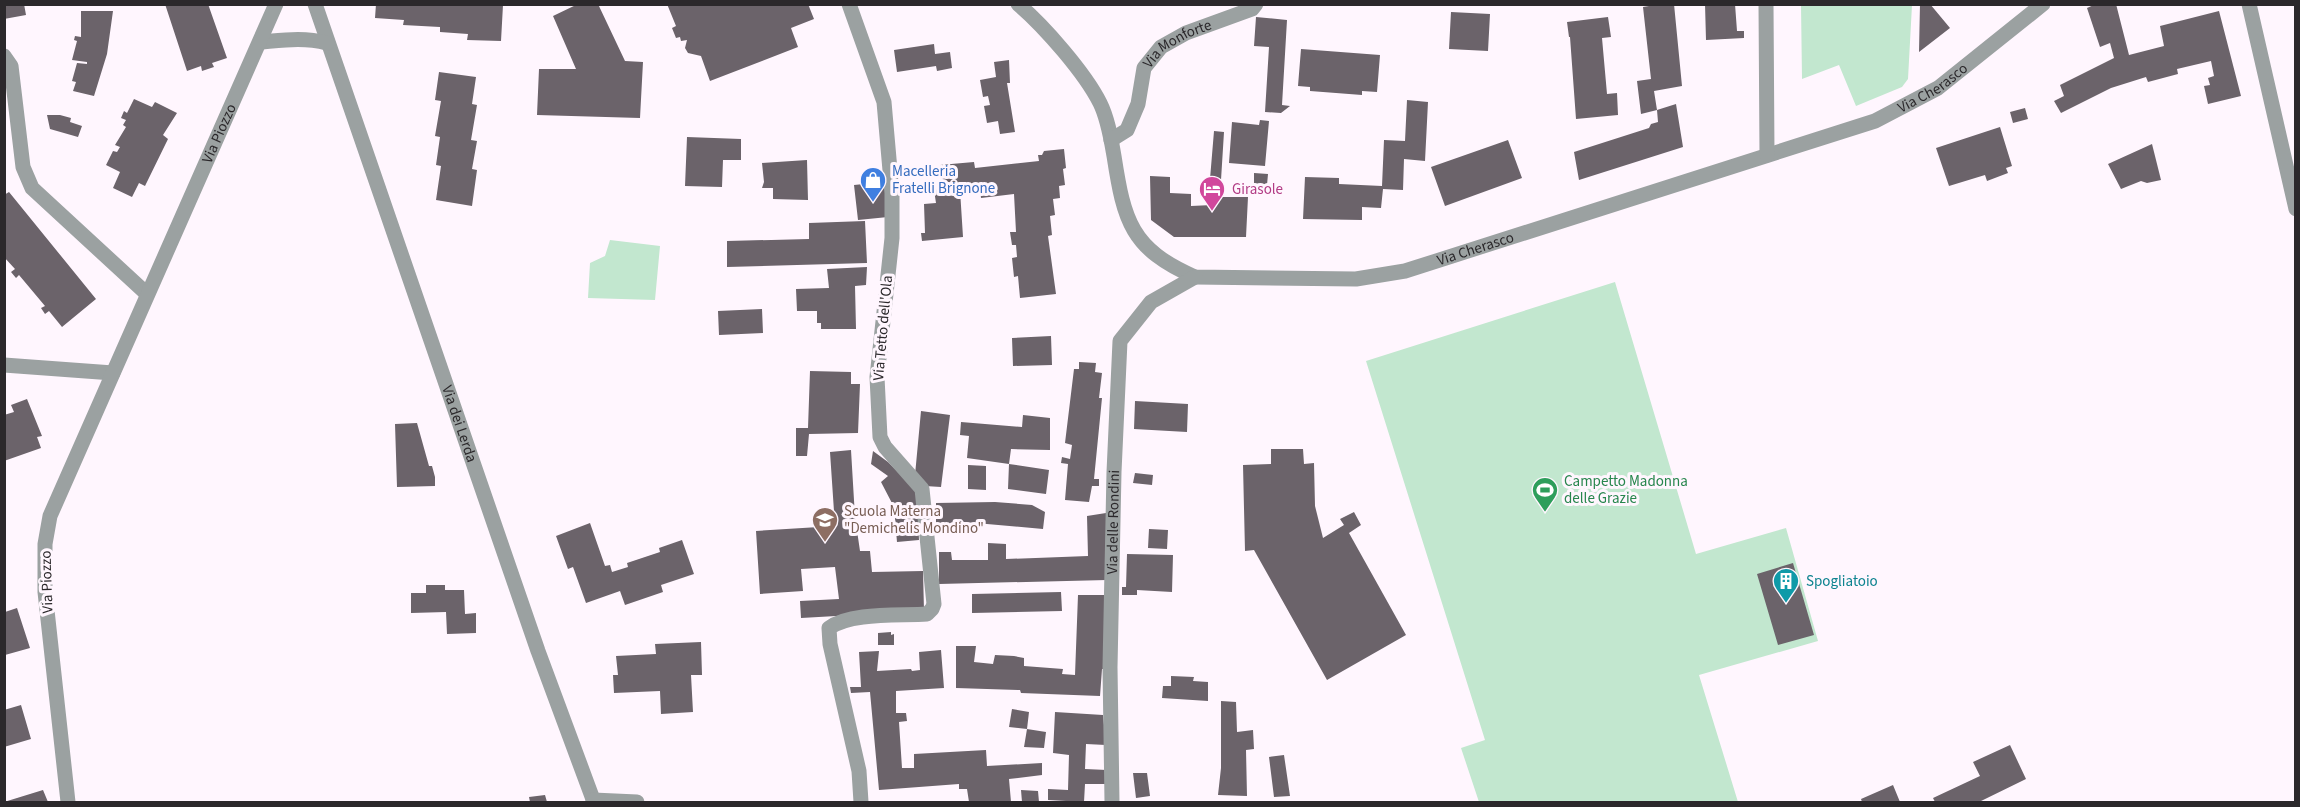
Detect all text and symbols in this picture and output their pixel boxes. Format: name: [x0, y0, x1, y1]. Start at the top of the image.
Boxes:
street label: Via Monforte: [1138, 14, 1214, 72]
street label: Via Cherasco: [1894, 58, 1972, 118]
street label: Via Piozzo: [197, 100, 241, 166]
place label: Macelleria Fratelli Brignone: [892, 161, 995, 199]
shop icon: Macelleria Fratelli Brignone: [858, 165, 888, 203]
hotel icon: Girasole: [1197, 174, 1227, 212]
place label: Girasole: [1232, 179, 1283, 200]
street label: Via Cherasco: [1434, 226, 1516, 271]
street label: Via Tetto dell'Ola: [868, 274, 898, 382]
street label: Via dei Lerda: [437, 383, 483, 465]
street label: Via delle Rondini: [1101, 469, 1125, 575]
place label: Campetto Madonna delle Grazie: [1564, 471, 1688, 509]
sports icon: Campetto Madonna delle Grazie: [1530, 475, 1560, 513]
place label: Scuola Materna "Demichelis Mondino": [844, 501, 984, 539]
school or university icon: Scuola Materna "Demichelis Mondino": [810, 505, 840, 543]
street label: Via Piozzo: [35, 550, 59, 614]
building icon: Spogliatoio: [1771, 566, 1801, 604]
place label: Spogliatoio: [1806, 571, 1878, 592]

